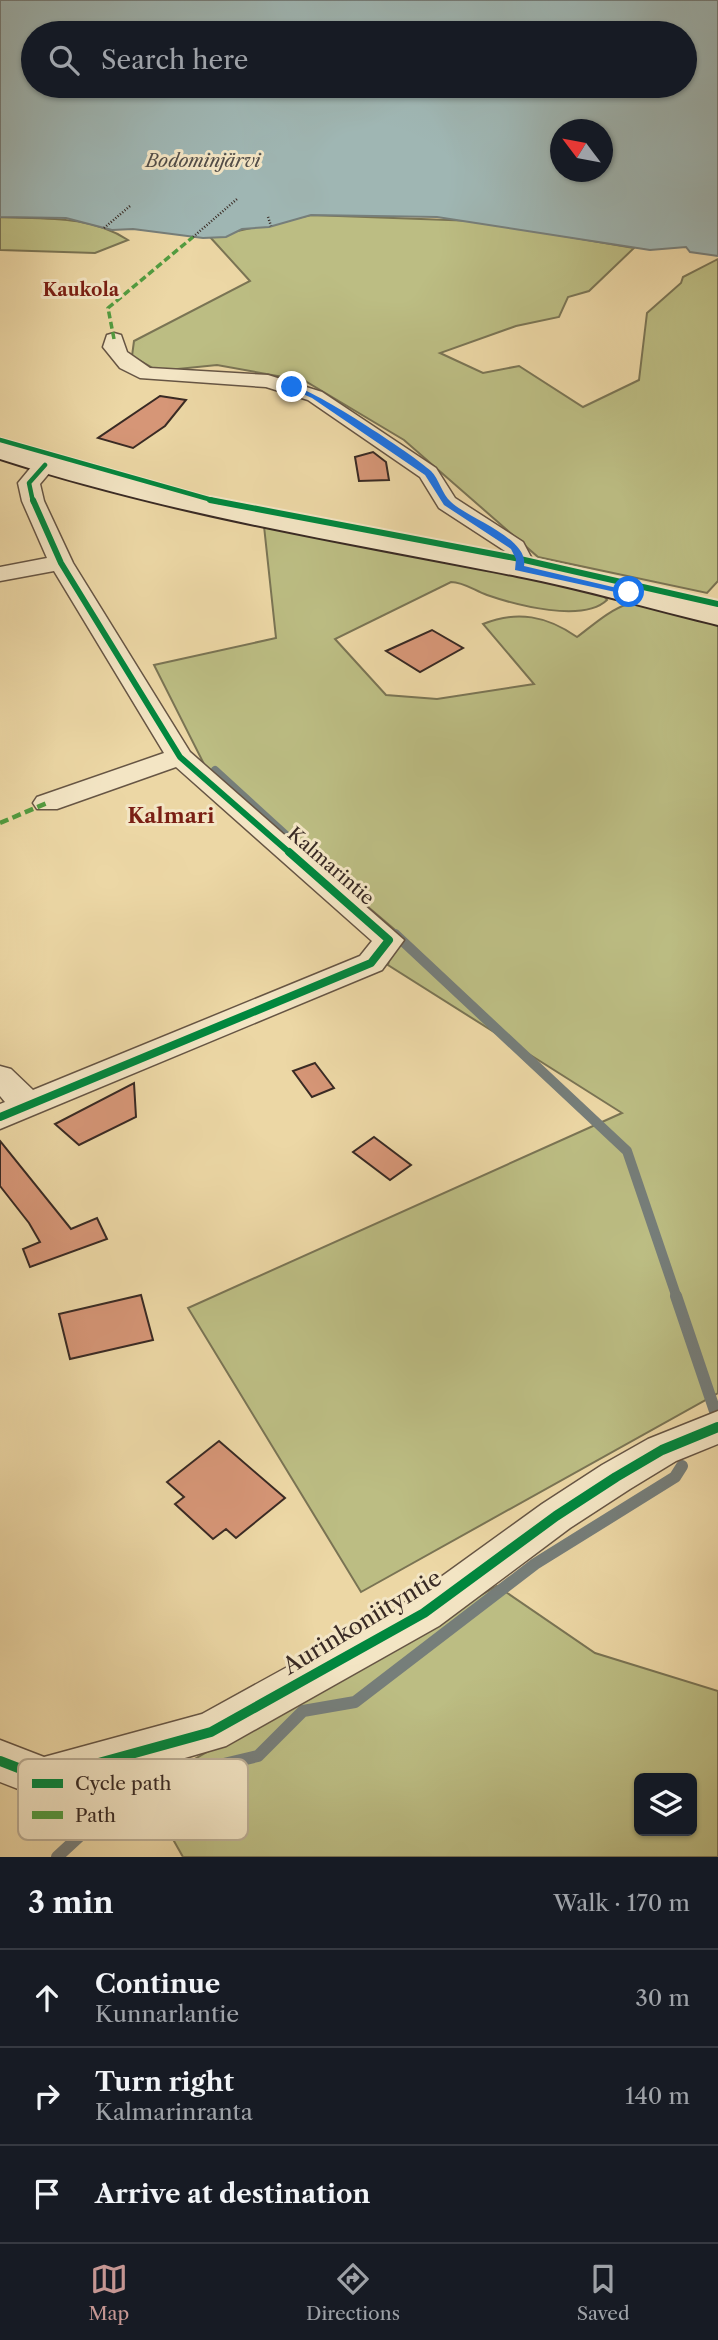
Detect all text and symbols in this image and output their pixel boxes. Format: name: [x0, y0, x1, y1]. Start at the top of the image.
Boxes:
search box: [21, 21, 697, 98]
icon: search: [45, 41, 83, 79]
text: Search here: [101, 44, 248, 76]
north arrow: [550, 119, 613, 182]
water label: Bodominjärvi: [144, 150, 262, 172]
district label: Kaukola: [43, 279, 120, 301]
route end: [276, 371, 307, 402]
route start: [613, 576, 644, 607]
district label: Kalmari: [127, 803, 215, 828]
street label: Kalmarintie: [283, 822, 379, 910]
street label: Aurinkoniityntie: [277, 1564, 446, 1681]
legend: [18, 1759, 248, 1840]
text: Cycle path: [75, 1772, 171, 1795]
map controls: [634, 1773, 697, 1836]
button: layers: [634, 1773, 697, 1836]
text: Path: [75, 1804, 116, 1827]
text: 3 min: [28, 1884, 114, 1921]
text: Walk · 170 m: [553, 1889, 690, 1917]
text: Continue: [95, 1968, 220, 2000]
icon: ahead: [28, 1979, 66, 2017]
text: 30 m: [635, 1984, 690, 2012]
text: Kunnarlantie: [95, 2000, 239, 2028]
text: Turn right: [95, 2066, 234, 2098]
icon: right: [28, 2077, 66, 2115]
text: 140 m: [625, 2082, 690, 2110]
text: Kalmarinranta: [95, 2098, 253, 2126]
icon: arrive: [28, 2175, 66, 2213]
text: Arrive at destination: [95, 2178, 370, 2210]
tab: Map: [88, 2260, 129, 2325]
tab: Directions: [306, 2260, 400, 2325]
tab: Saved: [577, 2260, 630, 2325]

